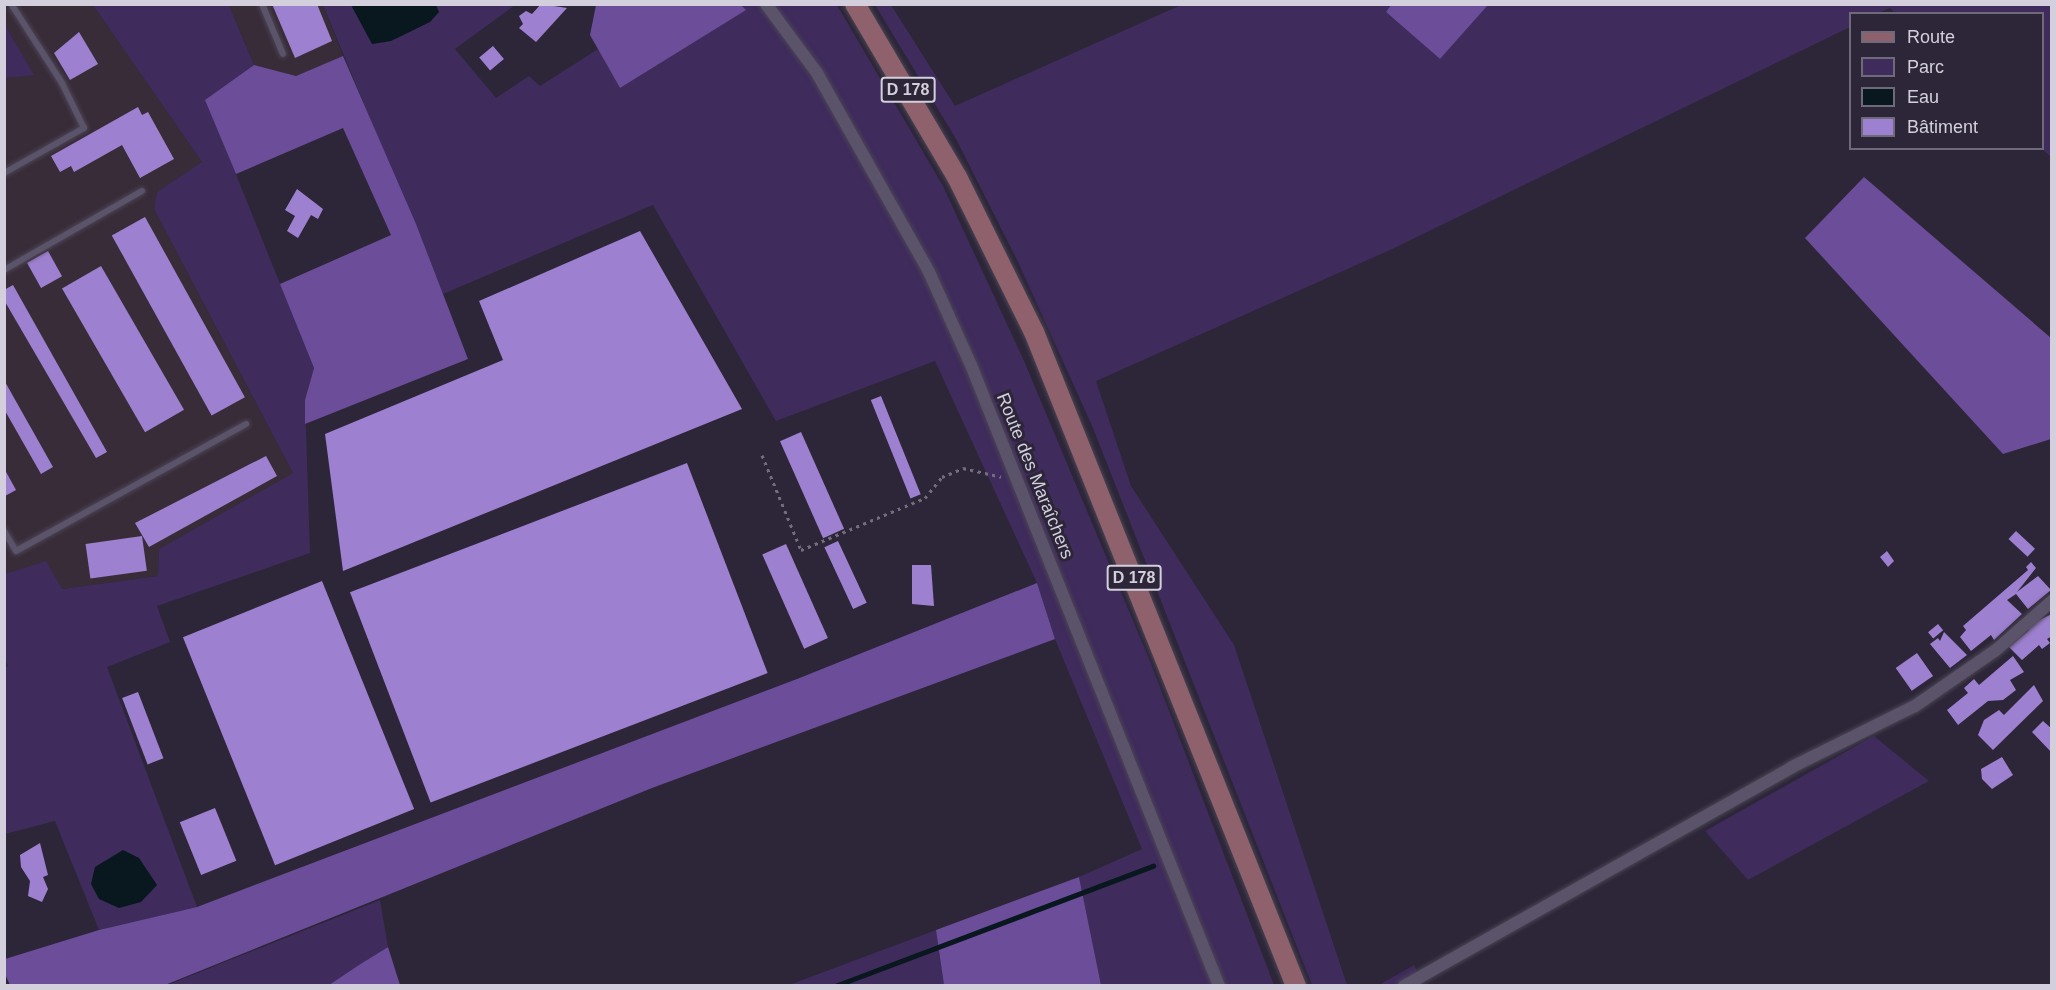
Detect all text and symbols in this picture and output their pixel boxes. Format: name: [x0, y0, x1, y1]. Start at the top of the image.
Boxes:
legend: [1849, 12, 2044, 150]
text: Route: [1907, 27, 1955, 47]
text: Parc: [1907, 57, 1944, 77]
road number: D 178: [880, 77, 936, 103]
text: Eau: [1907, 87, 1939, 107]
text: Bâtiment: [1907, 117, 1978, 137]
street label: Route des Maraîchers: [992, 390, 1078, 562]
road number: D 178: [1106, 565, 1162, 591]

